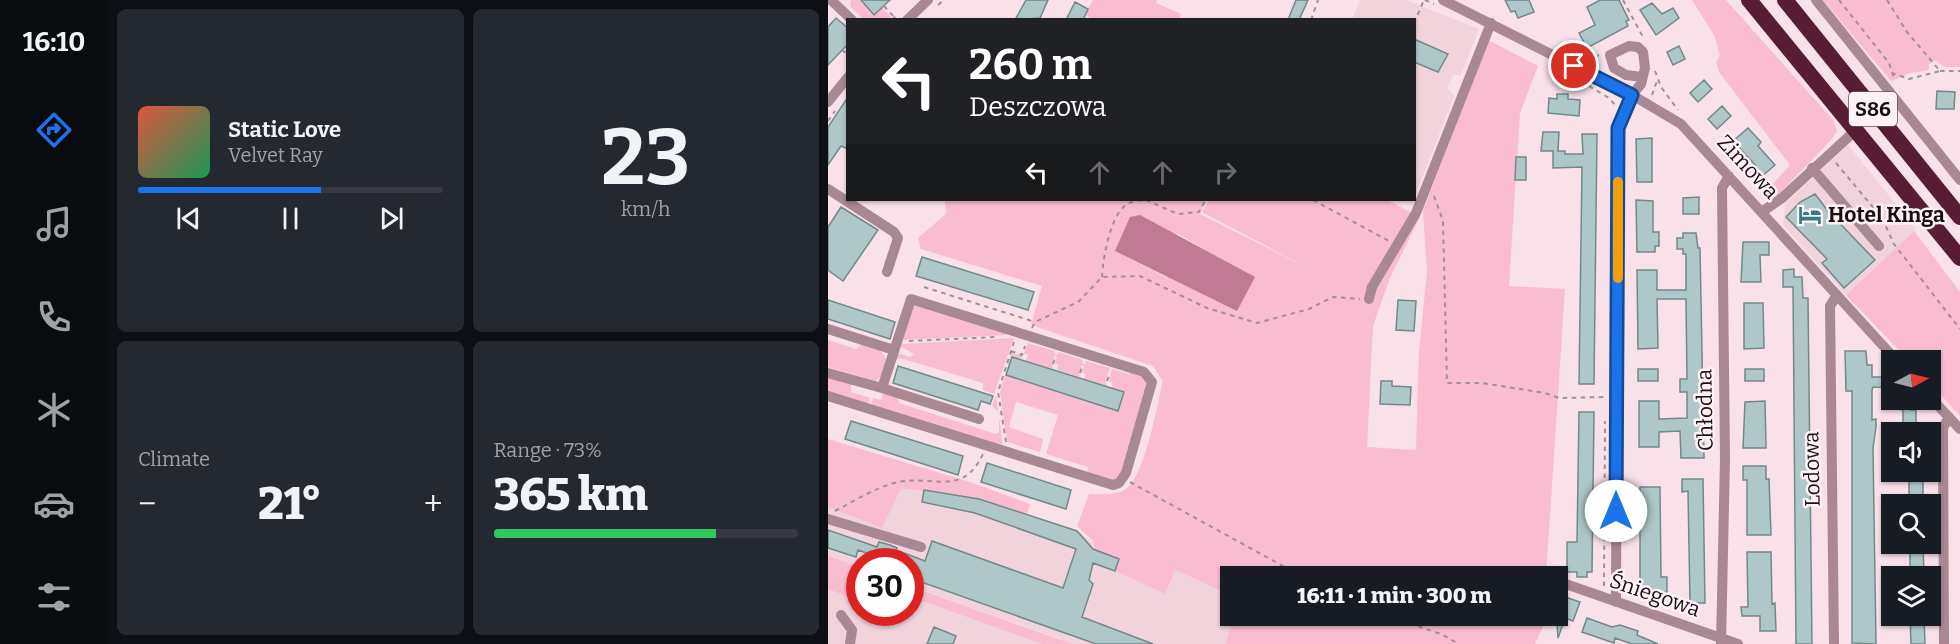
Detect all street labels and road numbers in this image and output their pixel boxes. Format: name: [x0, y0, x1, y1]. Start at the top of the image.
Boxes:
road number: S86: [1849, 92, 1897, 126]
street label: Zimowa: [1712, 129, 1785, 205]
street label: Chłodna: [1691, 368, 1719, 451]
street label: Lodowa: [1798, 431, 1826, 507]
street label: Śniegowa: [1606, 567, 1704, 623]

